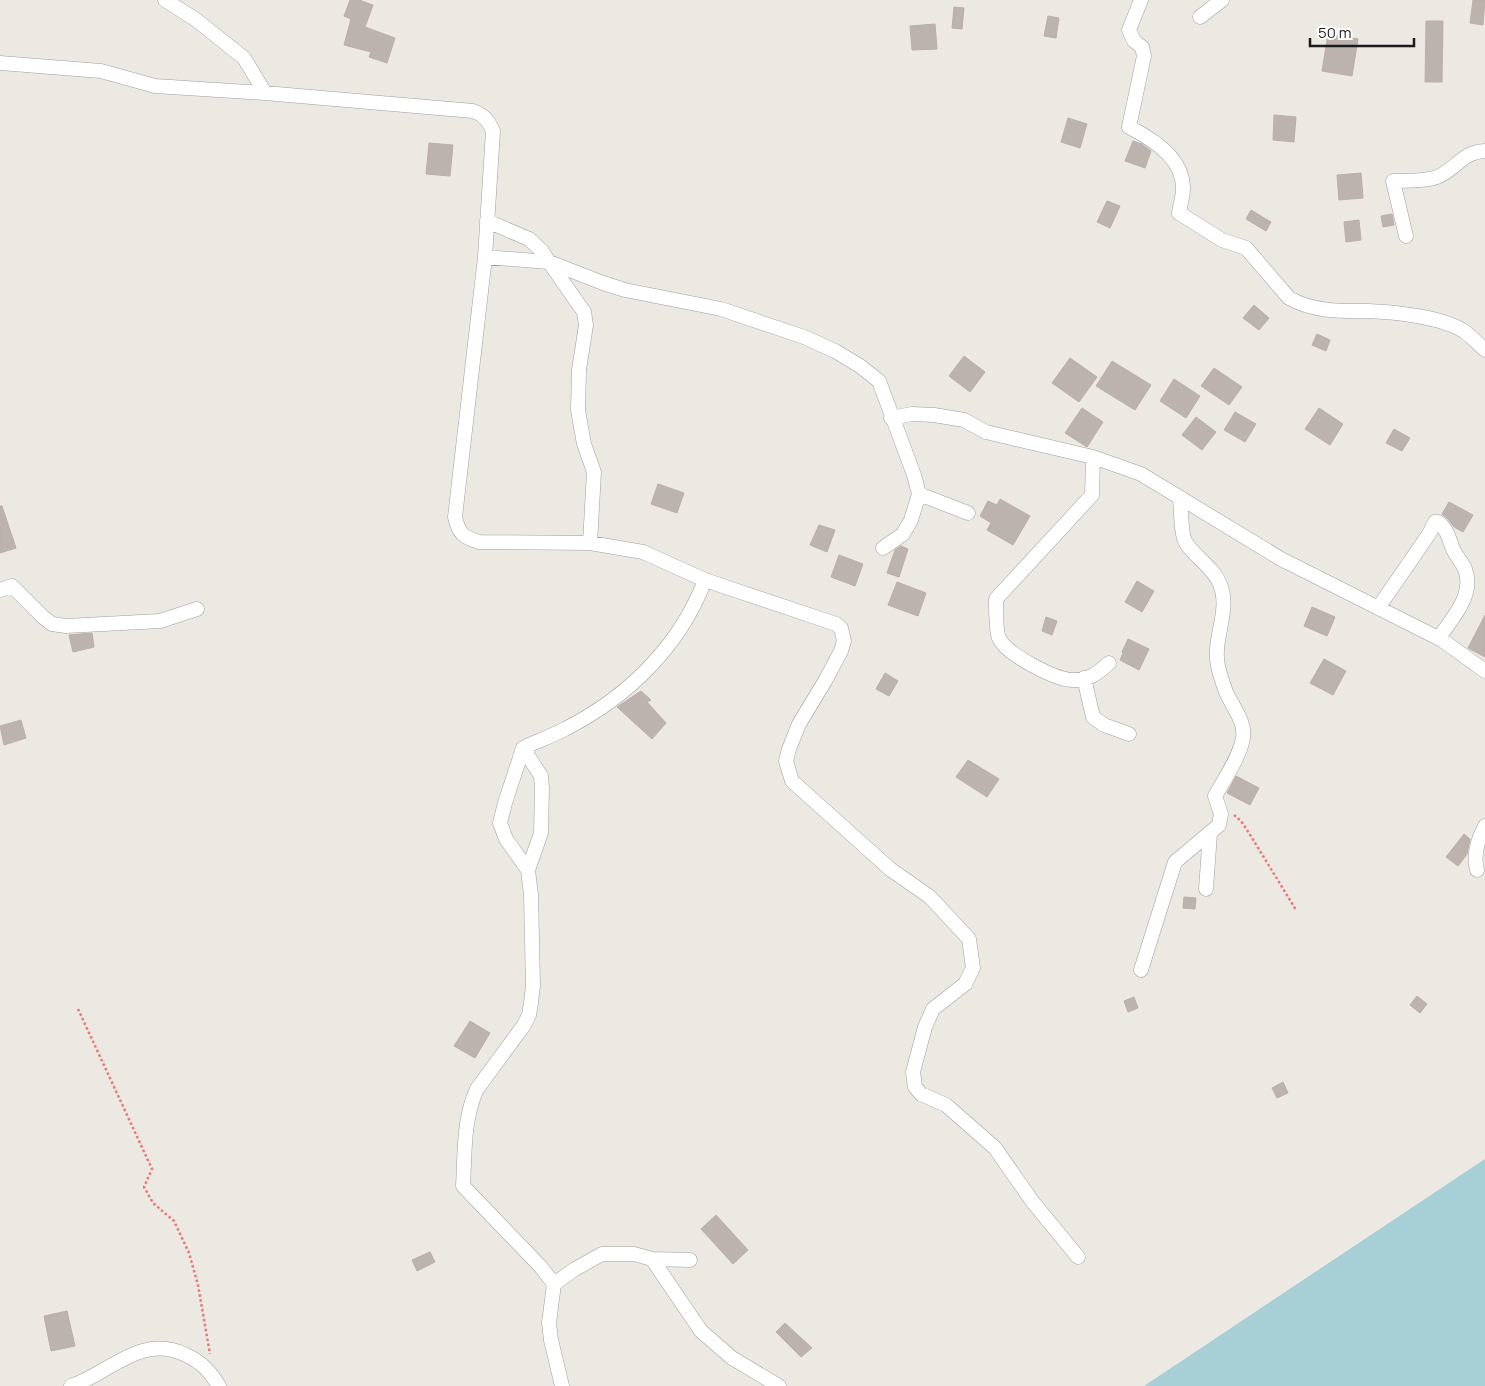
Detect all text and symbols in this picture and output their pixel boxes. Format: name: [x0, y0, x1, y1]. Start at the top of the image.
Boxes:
scale bar: [1310, 15, 1414, 47]
text: 50 m: [1318, 22, 1352, 43]

